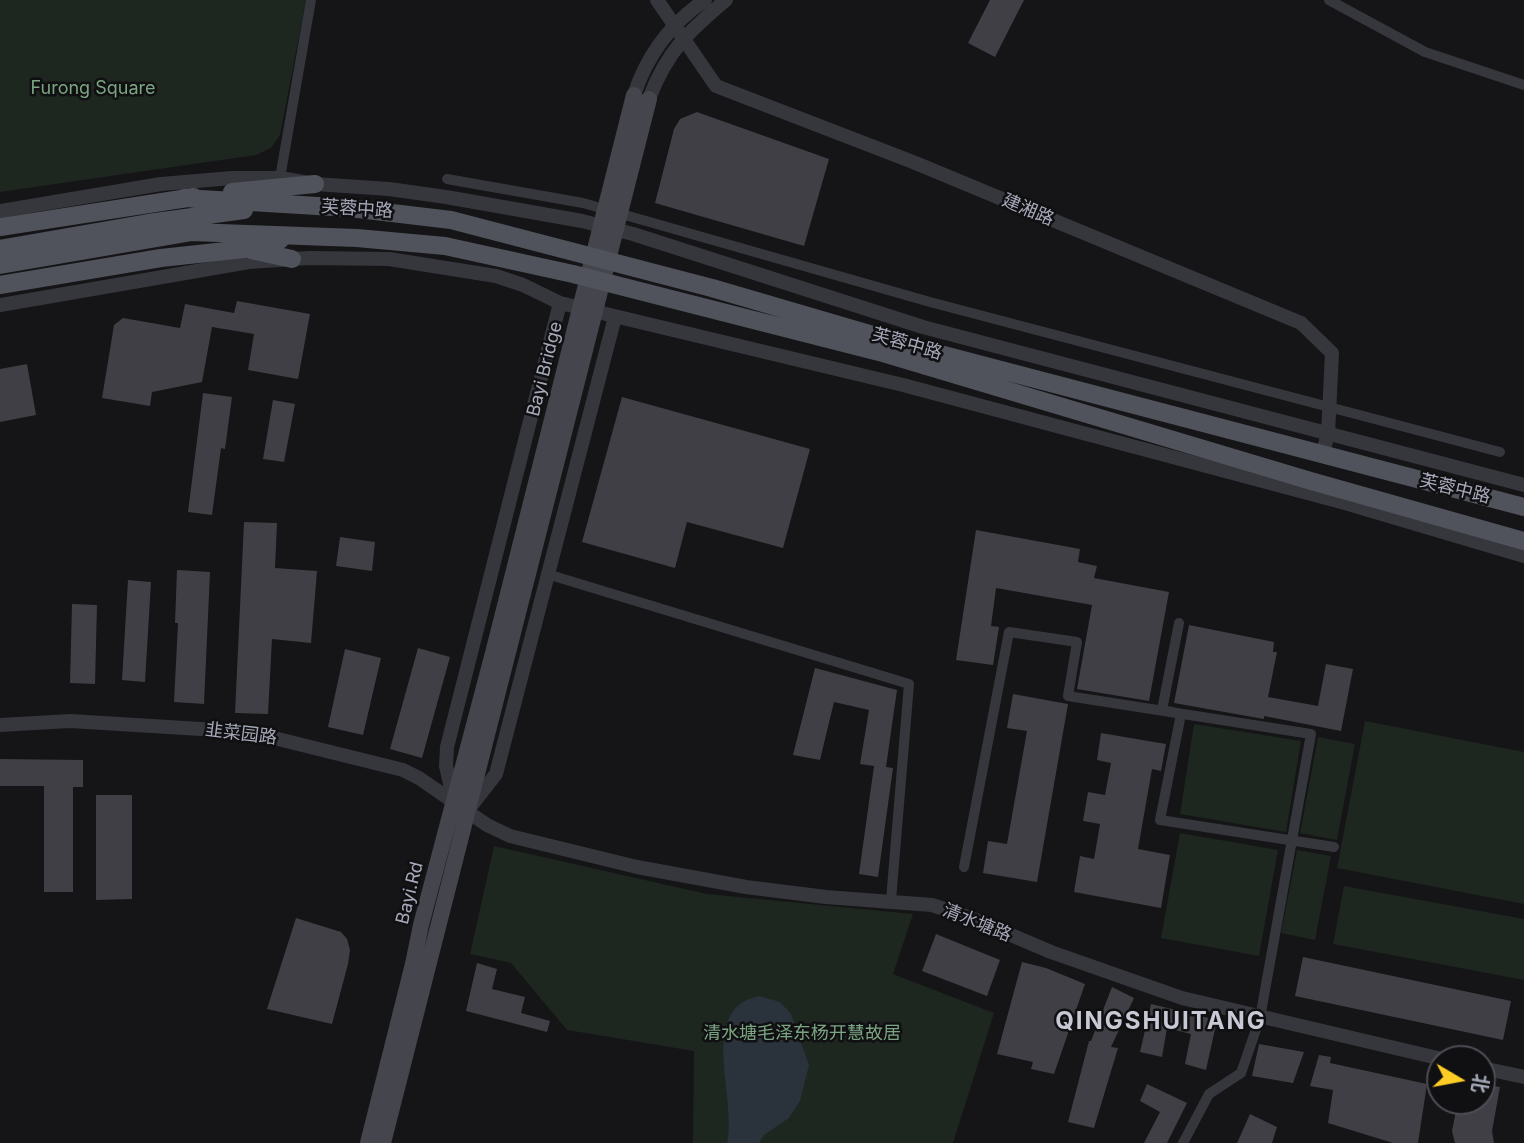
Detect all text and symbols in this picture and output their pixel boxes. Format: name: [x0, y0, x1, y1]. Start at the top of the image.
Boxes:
park label: Furong Square: [31, 78, 155, 100]
street label: 建湘路: [999, 190, 1057, 230]
street label: 芙蓉中路: [320, 196, 394, 222]
street label: Bayi Bridge: [523, 319, 567, 419]
street label: 芙蓉中路: [869, 324, 945, 364]
street label: 芙蓉中路: [1417, 470, 1493, 508]
street label: 韭菜园路: [204, 719, 278, 749]
street label: Bayi.Rd: [392, 860, 428, 926]
street label: 清水塘路: [940, 900, 1014, 946]
district label: QINGSHUITANG: [1057, 1008, 1265, 1036]
park label: 清水塘毛泽东杨开慧故居: [703, 1023, 901, 1045]
north arrow: [1426, 1045, 1496, 1115]
text: 北: [1467, 1072, 1493, 1095]

